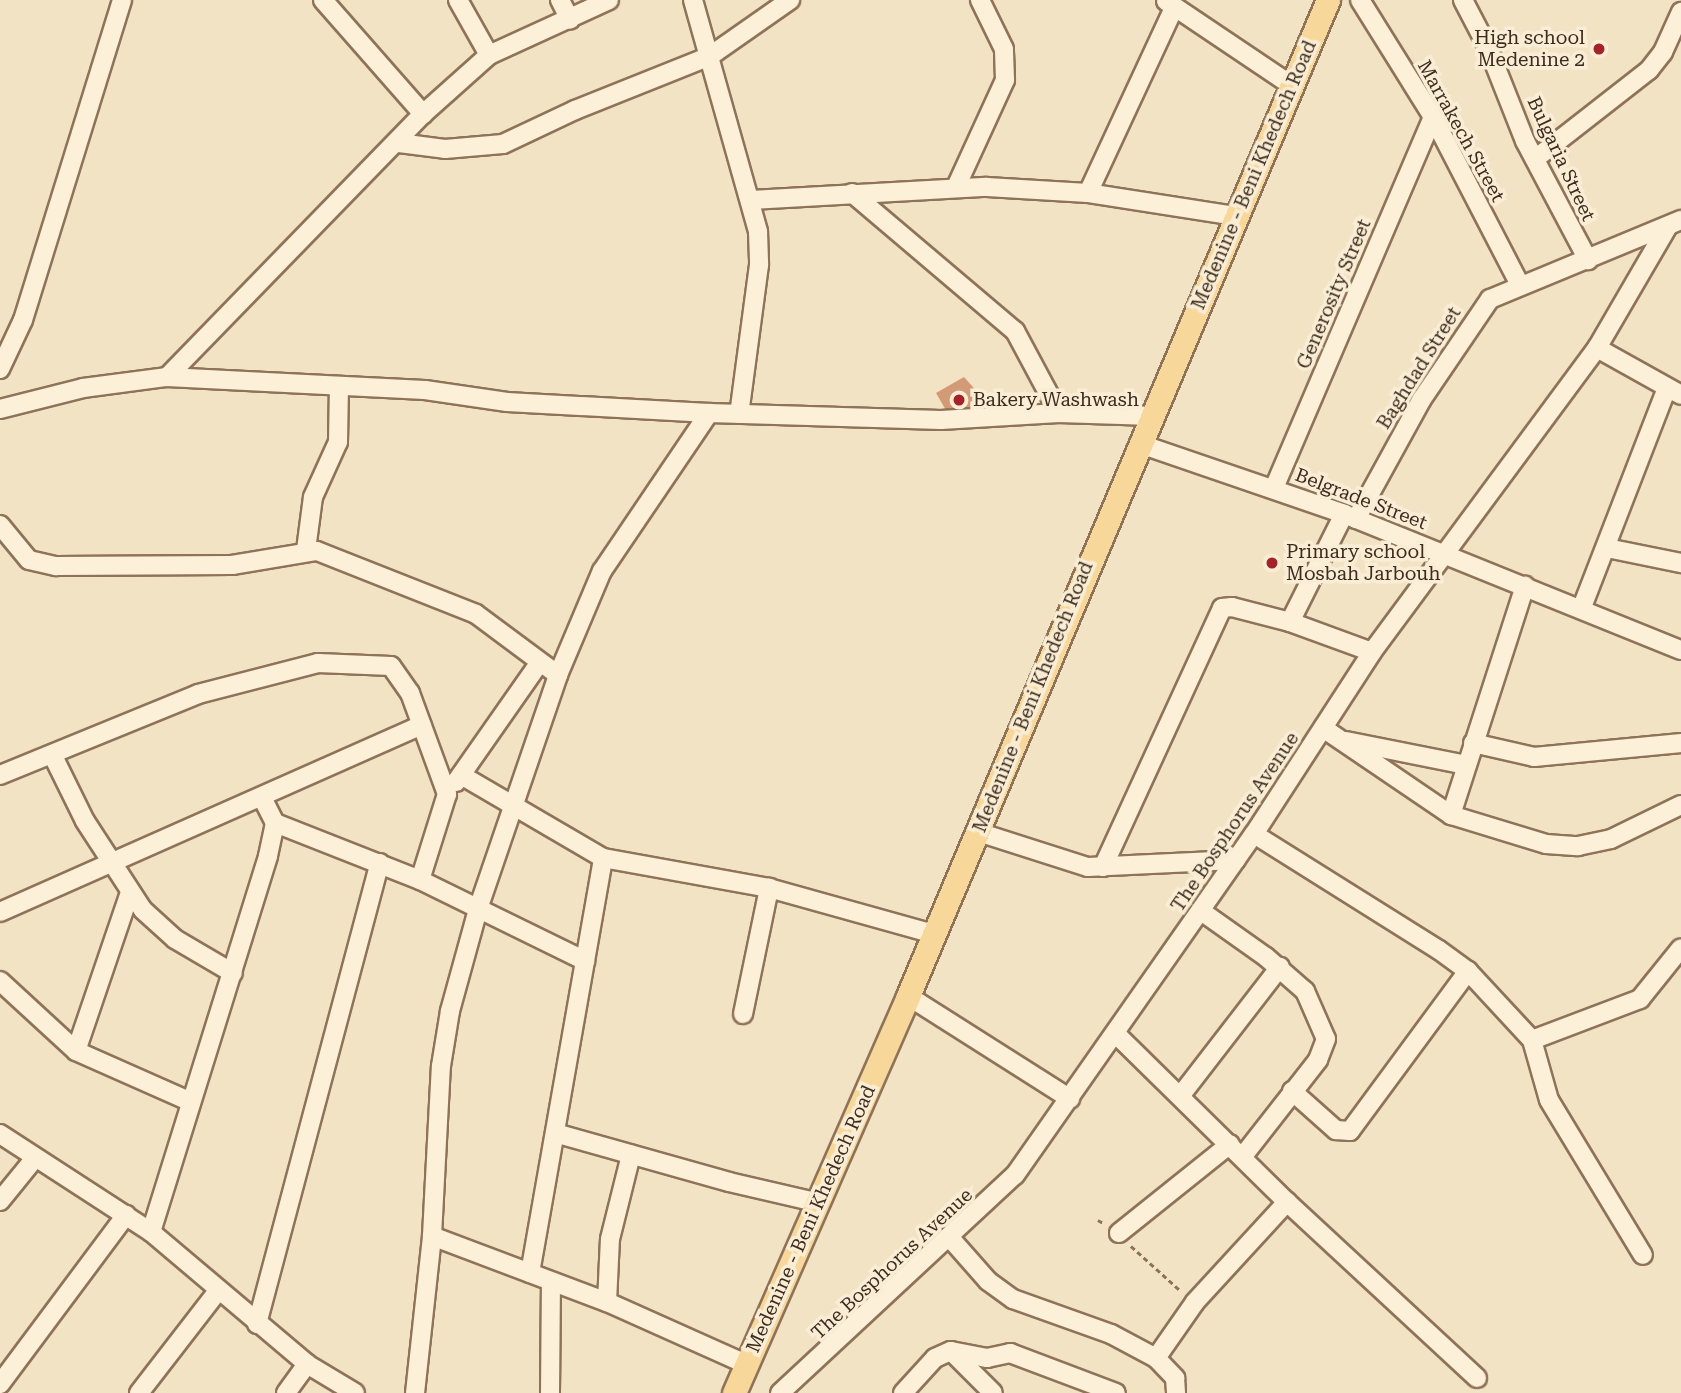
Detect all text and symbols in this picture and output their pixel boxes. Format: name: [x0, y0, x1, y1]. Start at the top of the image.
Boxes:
place label: High school Medenine 2: [1474, 27, 1585, 71]
street label: Medenine - Beni Khedech Road: [1187, 37, 1321, 313]
marker: High school Medenine 2: [1591, 41, 1607, 57]
street label: Marrakech Street: [1413, 56, 1509, 206]
street label: Bulgaria Street: [1522, 93, 1600, 225]
street label: Generosity Street: [1292, 216, 1376, 372]
street label: Baghdad Street: [1372, 303, 1466, 433]
place label: Bakery Washwash: [973, 389, 1139, 411]
marker: Bakery Washwash: [951, 392, 967, 408]
street label: Belgrade Street: [1292, 463, 1430, 535]
place label: Primary school Mosbah Jarbouh: [1286, 541, 1440, 585]
marker: Primary school Mosbah Jarbouh: [1264, 555, 1280, 571]
street label: Medenine - Beni Khedech Road: [968, 558, 1098, 836]
street label: The Bosphorus Avenue: [1166, 728, 1304, 916]
street label: Medenine - Beni Khedech Road: [742, 1082, 880, 1356]
street label: The Bosphorus Avenue: [807, 1184, 977, 1344]

